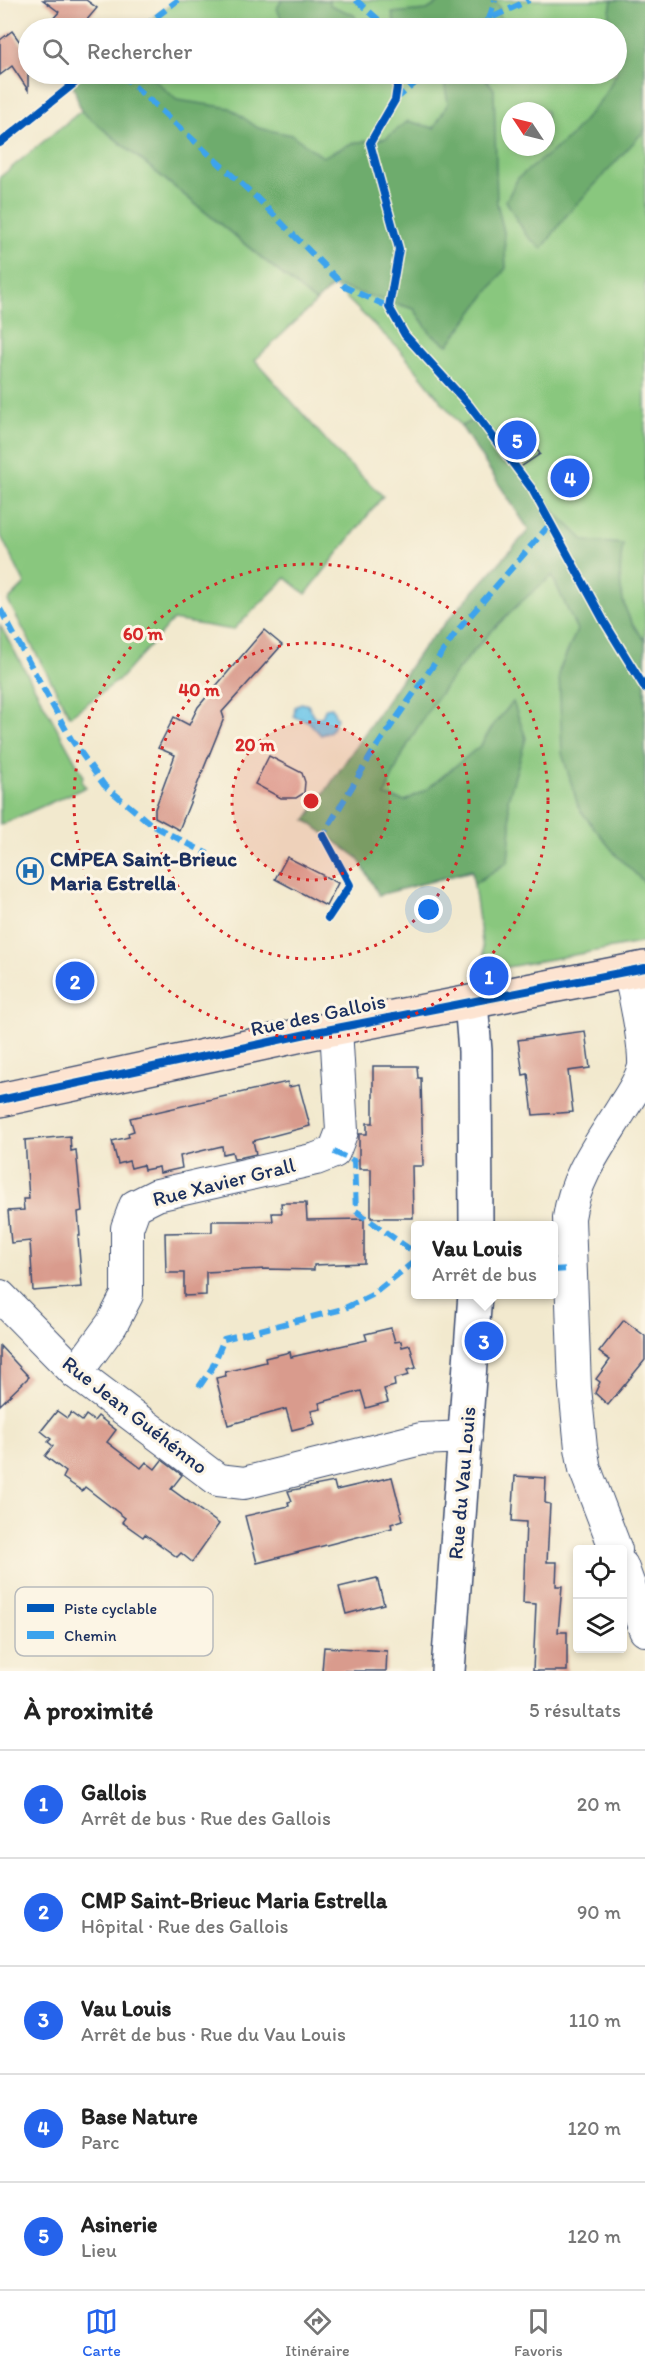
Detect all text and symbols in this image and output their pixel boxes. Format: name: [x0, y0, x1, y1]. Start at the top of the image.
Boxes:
search box: [18, 18, 627, 84]
icon: search: [39, 35, 72, 68]
text: Rechercher: [87, 38, 192, 65]
north arrow: [501, 102, 555, 156]
pin: 5: [498, 418, 536, 462]
pin: 4: [550, 456, 590, 500]
text: 60 m: [123, 623, 164, 645]
text: 40 m: [178, 679, 220, 701]
text: 20 m: [235, 734, 276, 756]
centre of rings: [301, 791, 321, 811]
place label: CMPEA Saint-Brieuc Maria Estrella: [50, 846, 237, 895]
hospital icon: CMPEA Saint-Brieuc Maria Estrella: [15, 856, 45, 886]
your location: [414, 895, 443, 924]
pin: 1: [470, 954, 508, 998]
pin: 2: [56, 958, 94, 1004]
street label: Rue des Gallois: [248, 988, 388, 1041]
street label: Rue Xavier Grall: [150, 1152, 298, 1211]
popup: [411, 1221, 558, 1299]
text: Vau Louis: [432, 1235, 522, 1262]
text: Arrêt de bus: [432, 1262, 537, 1286]
pin: 3: [464, 1318, 504, 1364]
street label: Rue Jean Guéhénno: [58, 1350, 213, 1479]
street label: Rue du Vau Louis: [442, 1406, 481, 1560]
map controls: [573, 1545, 627, 1653]
button: locate: [573, 1545, 627, 1599]
legend: [15, 1587, 213, 1656]
text: Piste cyclable: [64, 1599, 157, 1618]
button: layers: [573, 1599, 627, 1653]
text: Chemin: [64, 1626, 117, 1645]
text: À proximité: [24, 1694, 153, 1726]
text: 5 résultats: [529, 1698, 621, 1722]
text: Gallois: [81, 1779, 147, 1806]
text: 1: [39, 1792, 48, 1816]
text: 20 m: [577, 1792, 621, 1816]
text: Arrêt de bus · Rue des Gallois: [81, 1806, 331, 1830]
text: CMP Saint-Brieuc Maria Estrella: [81, 1887, 387, 1914]
text: 2: [38, 1900, 49, 1924]
text: 90 m: [577, 1900, 621, 1924]
text: Hôpital · Rue des Gallois: [81, 1914, 288, 1938]
text: Vau Louis: [81, 1995, 171, 2022]
text: 3: [38, 2008, 49, 2032]
text: 110 m: [569, 2008, 621, 2032]
text: Arrêt de bus · Rue du Vau Louis: [81, 2022, 346, 2046]
text: Base Nature: [81, 2103, 198, 2130]
text: 4: [37, 2116, 50, 2140]
text: 120 m: [568, 2116, 621, 2140]
text: Parc: [81, 2130, 119, 2154]
text: Asinerie: [81, 2211, 158, 2238]
text: 5: [38, 2224, 49, 2248]
text: 120 m: [568, 2224, 621, 2248]
text: Lieu: [81, 2238, 117, 2262]
tab: Carte: [82, 2305, 121, 2360]
tab: Itinéraire: [285, 2305, 350, 2360]
tab: Favoris: [514, 2305, 563, 2360]

